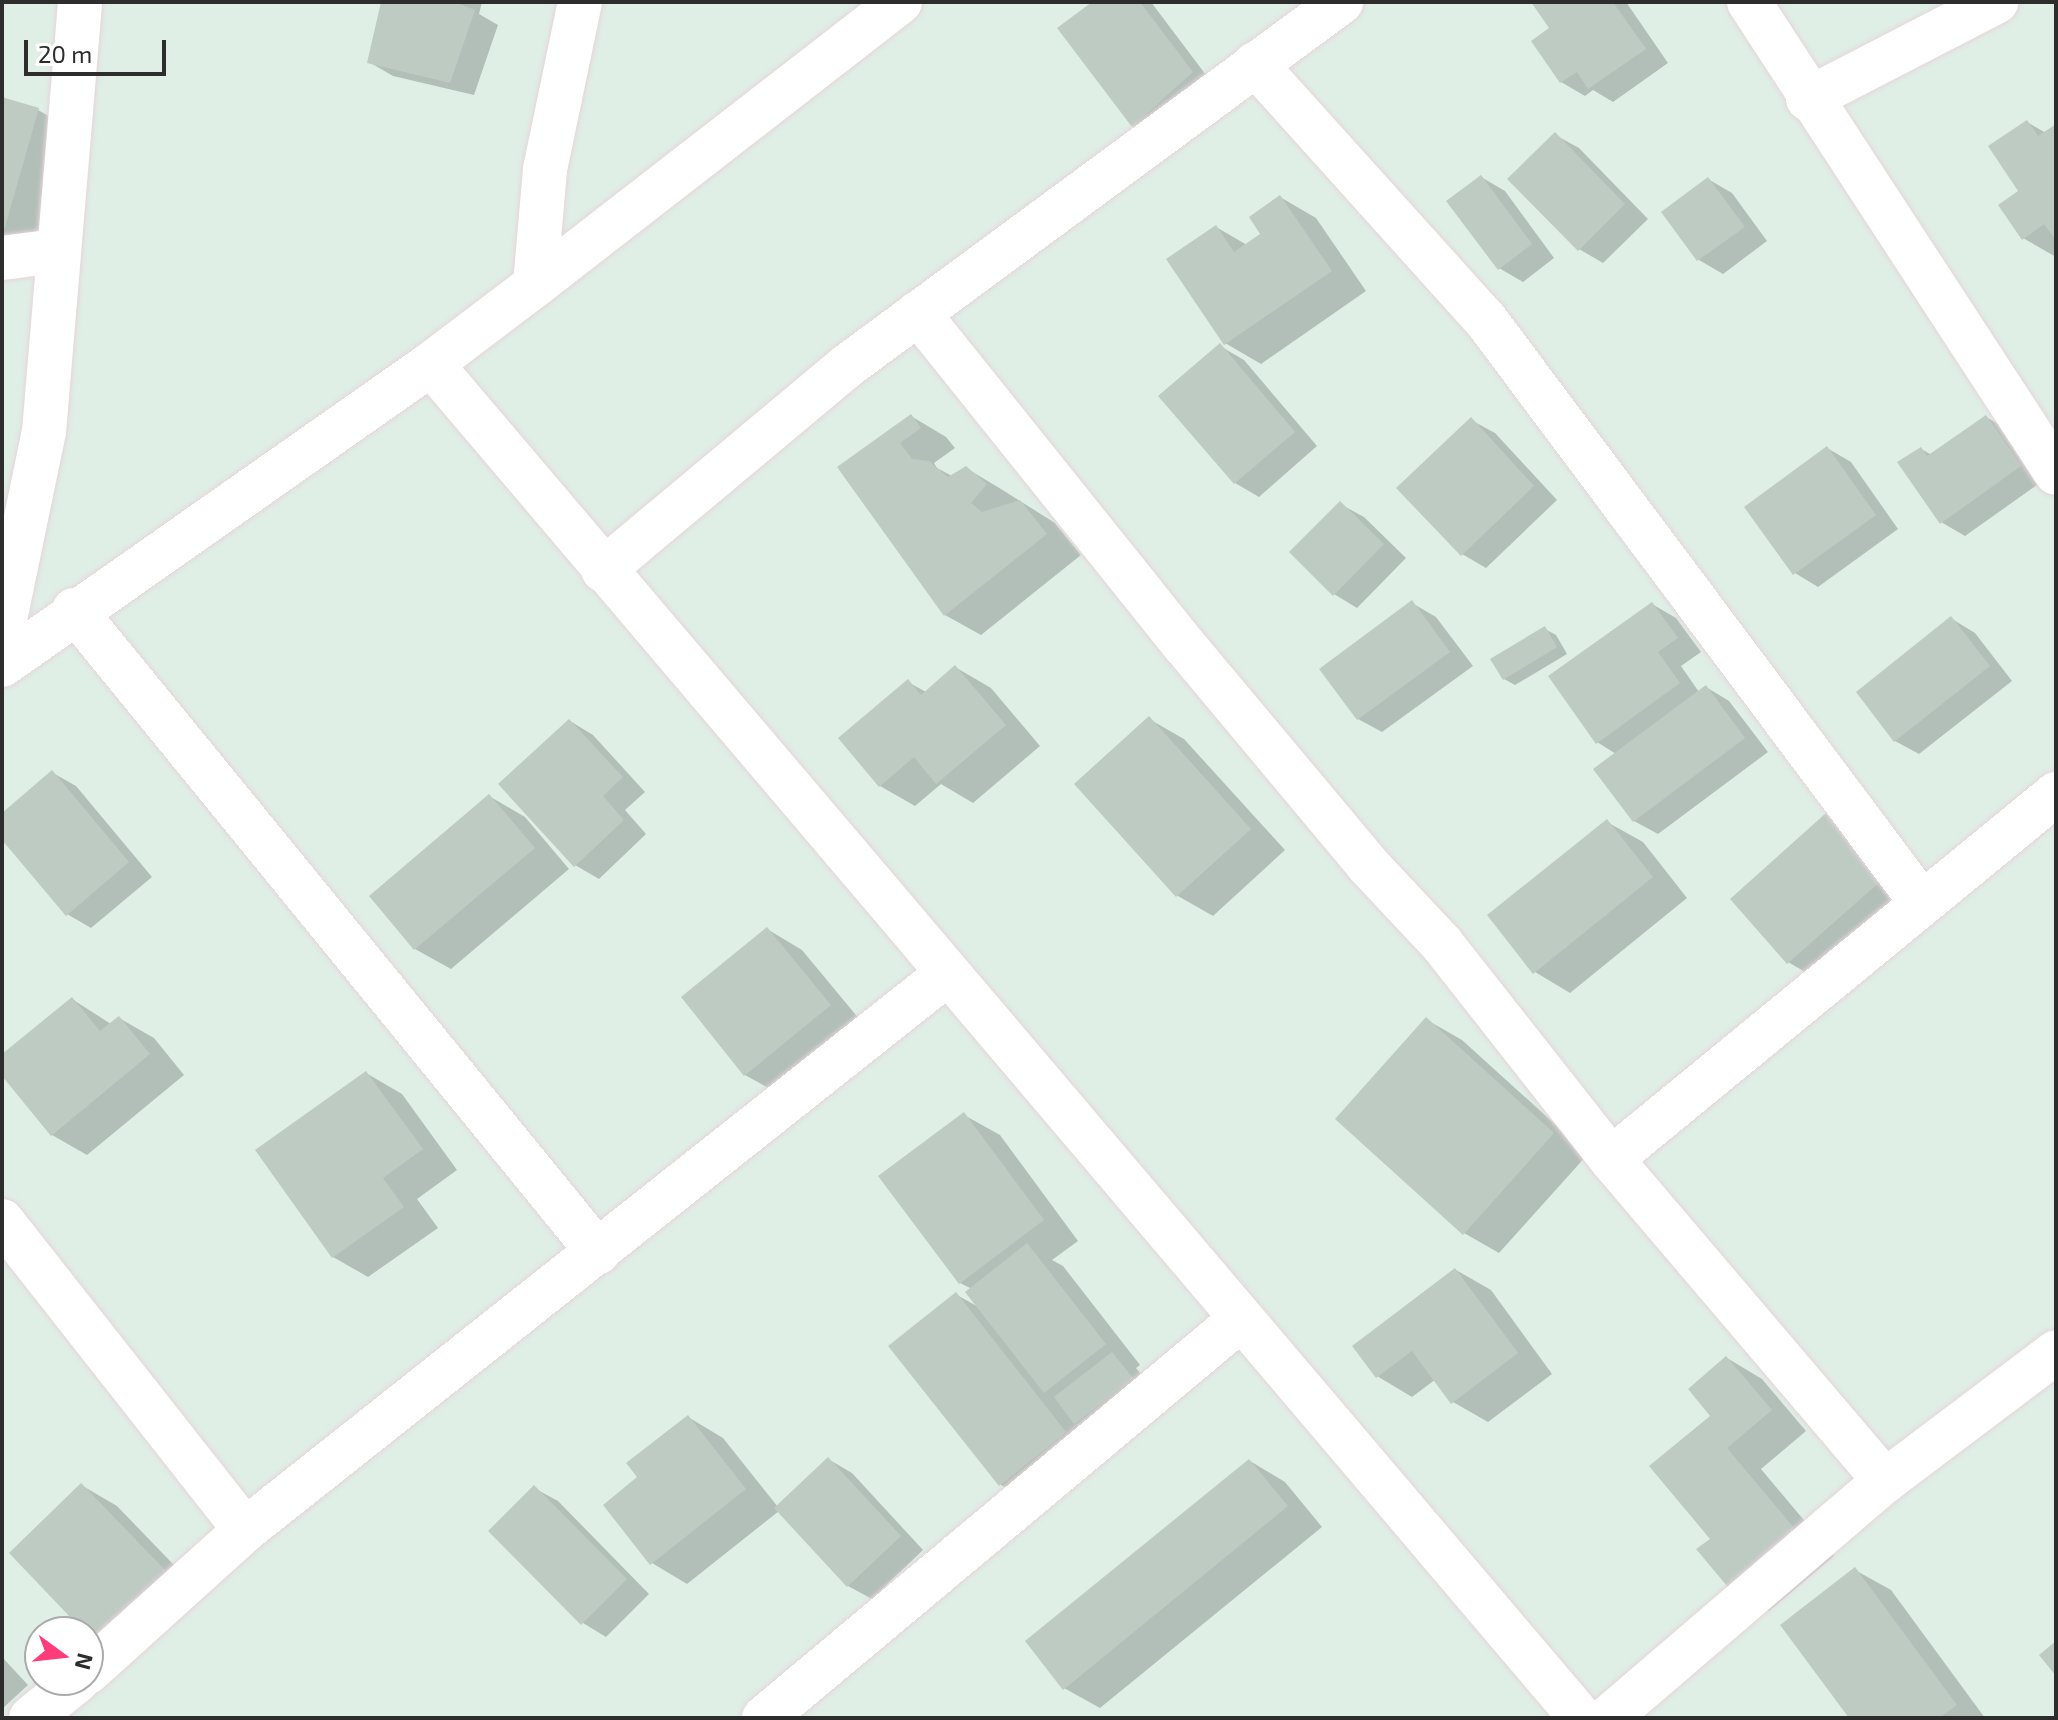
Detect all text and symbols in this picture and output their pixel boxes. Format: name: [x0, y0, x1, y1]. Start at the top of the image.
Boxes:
scale bar: [28, 24, 170, 74]
text: 20 m: [38, 39, 92, 68]
north arrow: [24, 1616, 104, 1696]
text: N: [71, 1651, 100, 1673]

